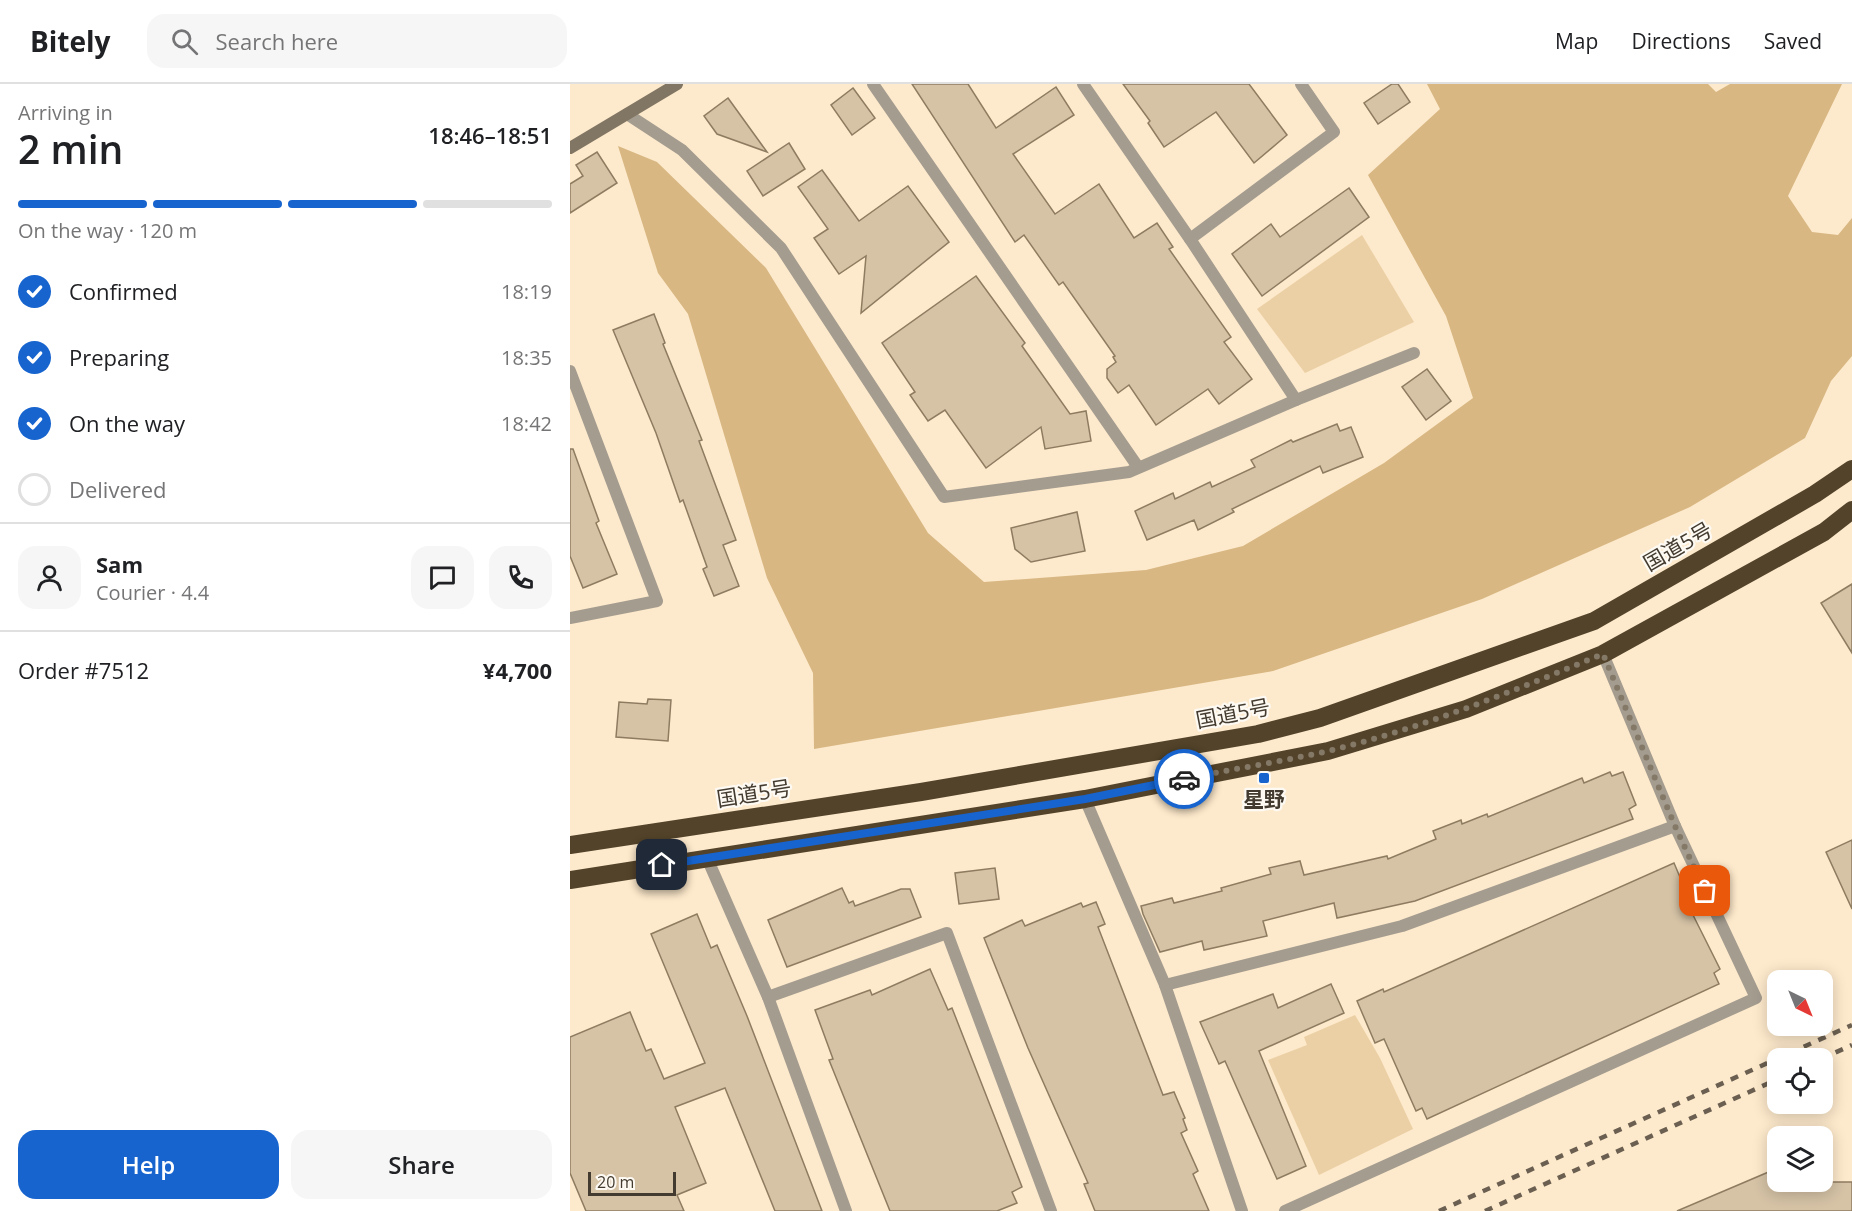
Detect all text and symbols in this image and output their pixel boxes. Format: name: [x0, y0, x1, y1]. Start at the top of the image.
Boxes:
search box: [147, 14, 567, 68]
text: Bitely: [30, 22, 111, 60]
icon: search: [168, 25, 201, 58]
text: Search here: [216, 26, 338, 56]
text: Map: [1555, 27, 1598, 55]
text: Directions: [1631, 27, 1731, 55]
text: Saved: [1764, 27, 1822, 55]
text: Arriving in: [18, 99, 113, 126]
text: 18:46–18:51: [428, 120, 552, 150]
text: 2 min: [18, 122, 123, 175]
text: On the way · 120 m: [18, 217, 197, 244]
icon: check: [18, 275, 51, 308]
text: Confirmed: [69, 276, 178, 306]
text: 18:19: [501, 278, 552, 305]
icon: check: [18, 341, 51, 374]
text: Preparing: [69, 342, 169, 372]
text: 18:35: [501, 344, 552, 371]
icon: check: [18, 407, 51, 440]
text: On the way: [69, 408, 185, 438]
text: 18:42: [501, 410, 552, 437]
text: Delivered: [69, 474, 167, 504]
street label: 国道5号: [1638, 515, 1717, 577]
button: person: [18, 546, 81, 609]
button: chat: [411, 546, 474, 609]
button: phone: [489, 546, 552, 609]
text: Sam: [96, 549, 143, 579]
text: Courier · 4.4: [96, 579, 209, 606]
text: Order #7512: [18, 655, 149, 685]
text: ¥4,700: [483, 655, 552, 685]
street label: 国道5号: [1193, 692, 1272, 734]
courier: [1154, 749, 1214, 809]
icon: car: [1168, 763, 1201, 796]
marker: 星野: [1257, 771, 1271, 785]
street label: 国道5号: [715, 773, 793, 813]
place label: 星野: [1243, 785, 1285, 813]
pin: [636, 839, 687, 890]
icon: home: [645, 848, 678, 881]
pin: [1679, 865, 1730, 916]
icon: bag: [1688, 874, 1721, 907]
north arrow: [1767, 970, 1833, 1036]
map controls: [1767, 970, 1833, 1192]
button: locate: [1767, 1048, 1833, 1114]
button: layers: [1767, 1126, 1833, 1192]
button: Help: [18, 1130, 279, 1199]
button: Share: [291, 1130, 552, 1199]
scale bar: [588, 1169, 676, 1196]
text: 20 m: [597, 1171, 634, 1193]

